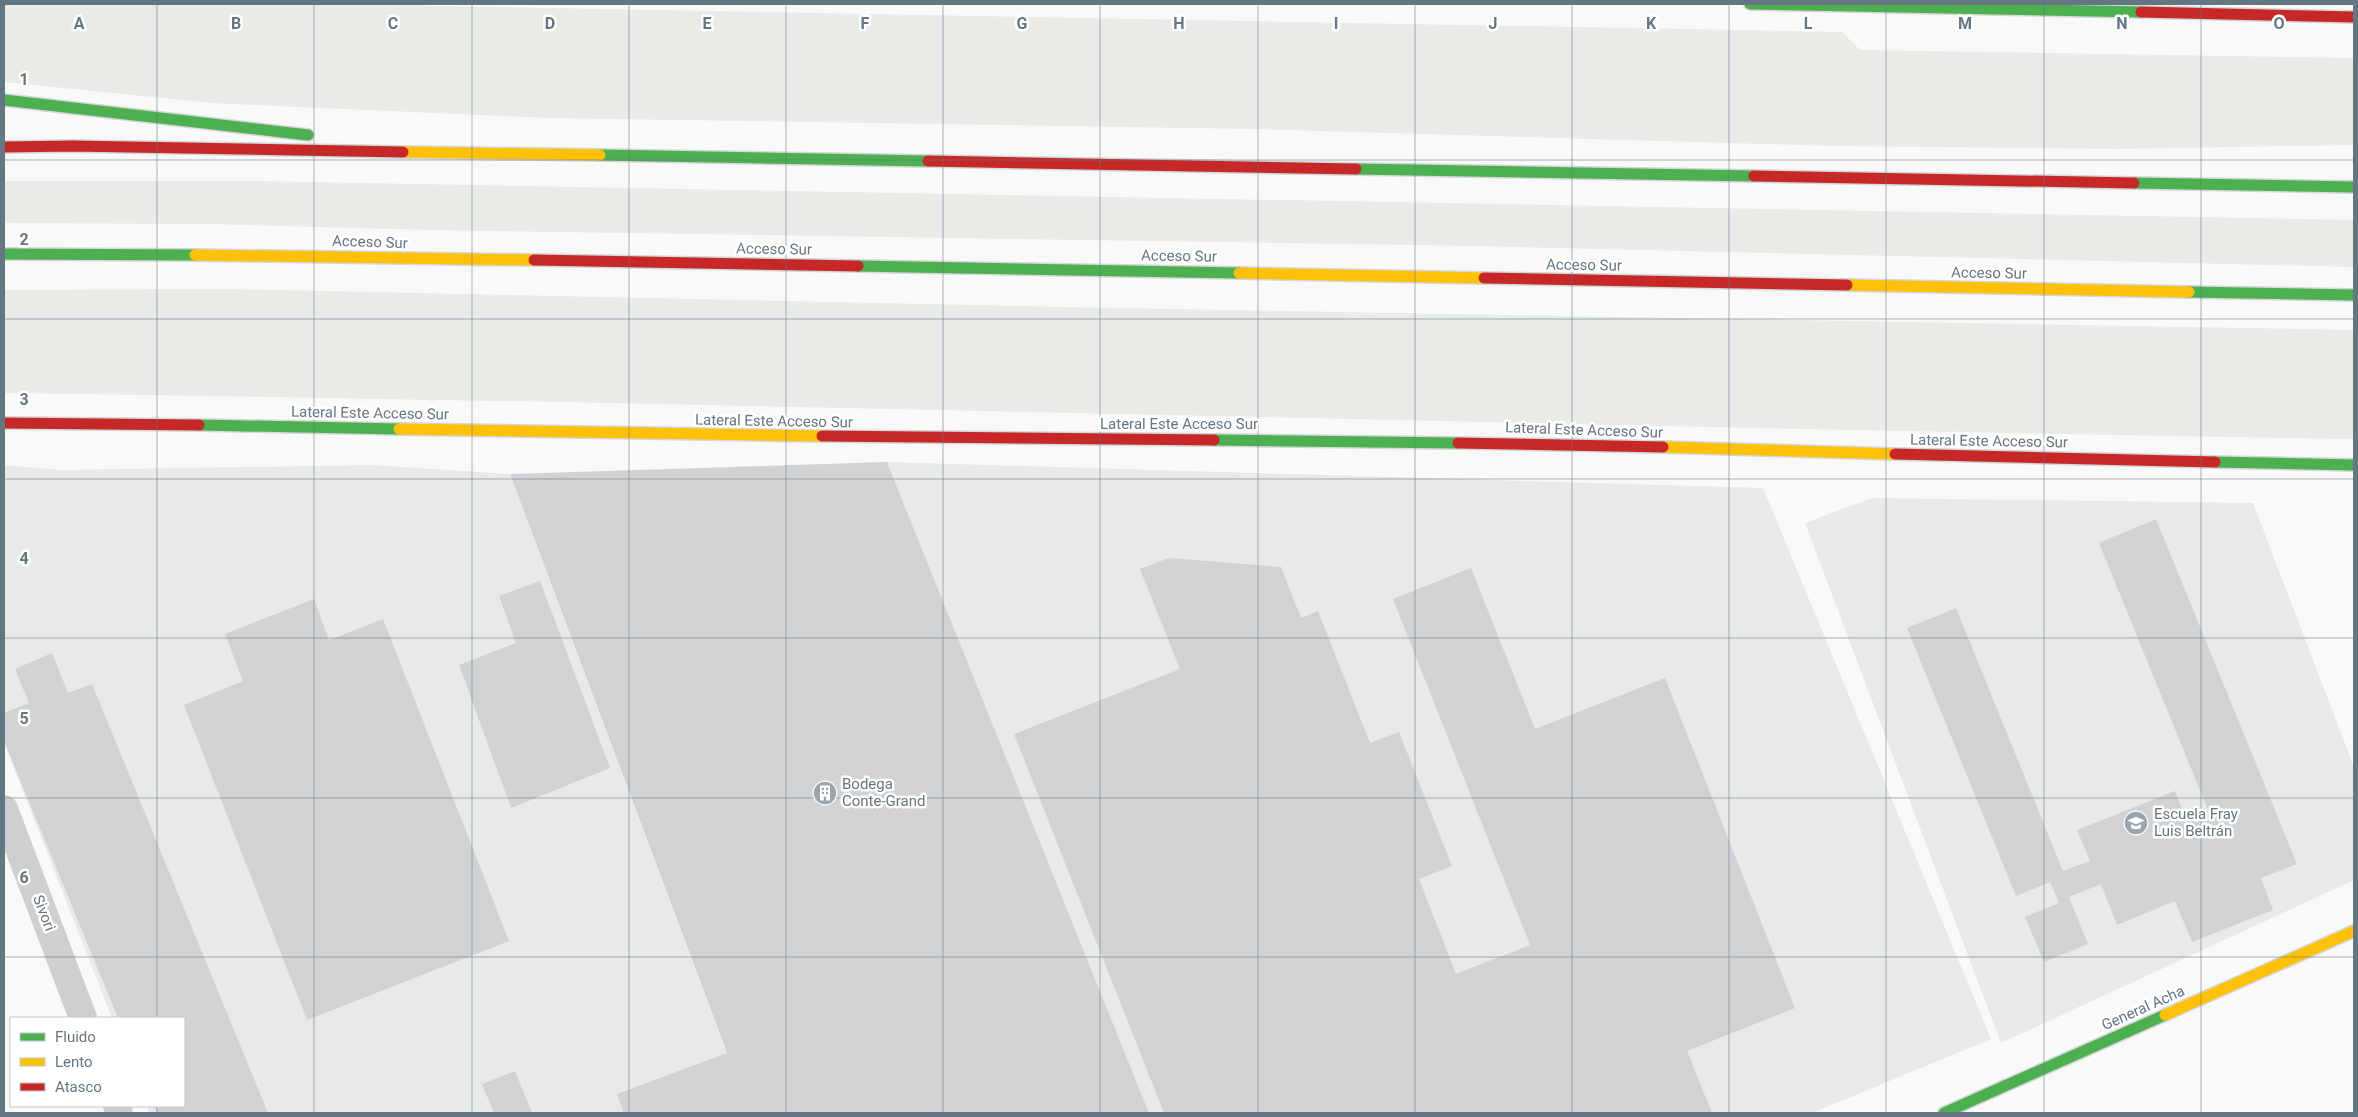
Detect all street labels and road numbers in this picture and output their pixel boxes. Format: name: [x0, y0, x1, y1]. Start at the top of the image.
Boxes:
street label: Acceso Sur: [332, 232, 408, 252]
street label: Acceso Sur: [736, 239, 812, 259]
street label: Acceso Sur: [1141, 246, 1217, 266]
street label: Acceso Sur: [1546, 255, 1622, 275]
street label: Acceso Sur: [1951, 263, 2027, 283]
street label: Lateral Este Acceso Sur: [291, 403, 449, 423]
street label: Lateral Este Acceso Sur: [695, 411, 853, 431]
street label: Lateral Este Acceso Sur: [1100, 415, 1258, 433]
street label: Lateral Este Acceso Sur: [1505, 418, 1663, 442]
street label: Lateral Este Acceso Sur: [1910, 431, 2068, 451]
street label: Sivori: [29, 893, 59, 933]
street label: General Acha: [2099, 982, 2187, 1034]

